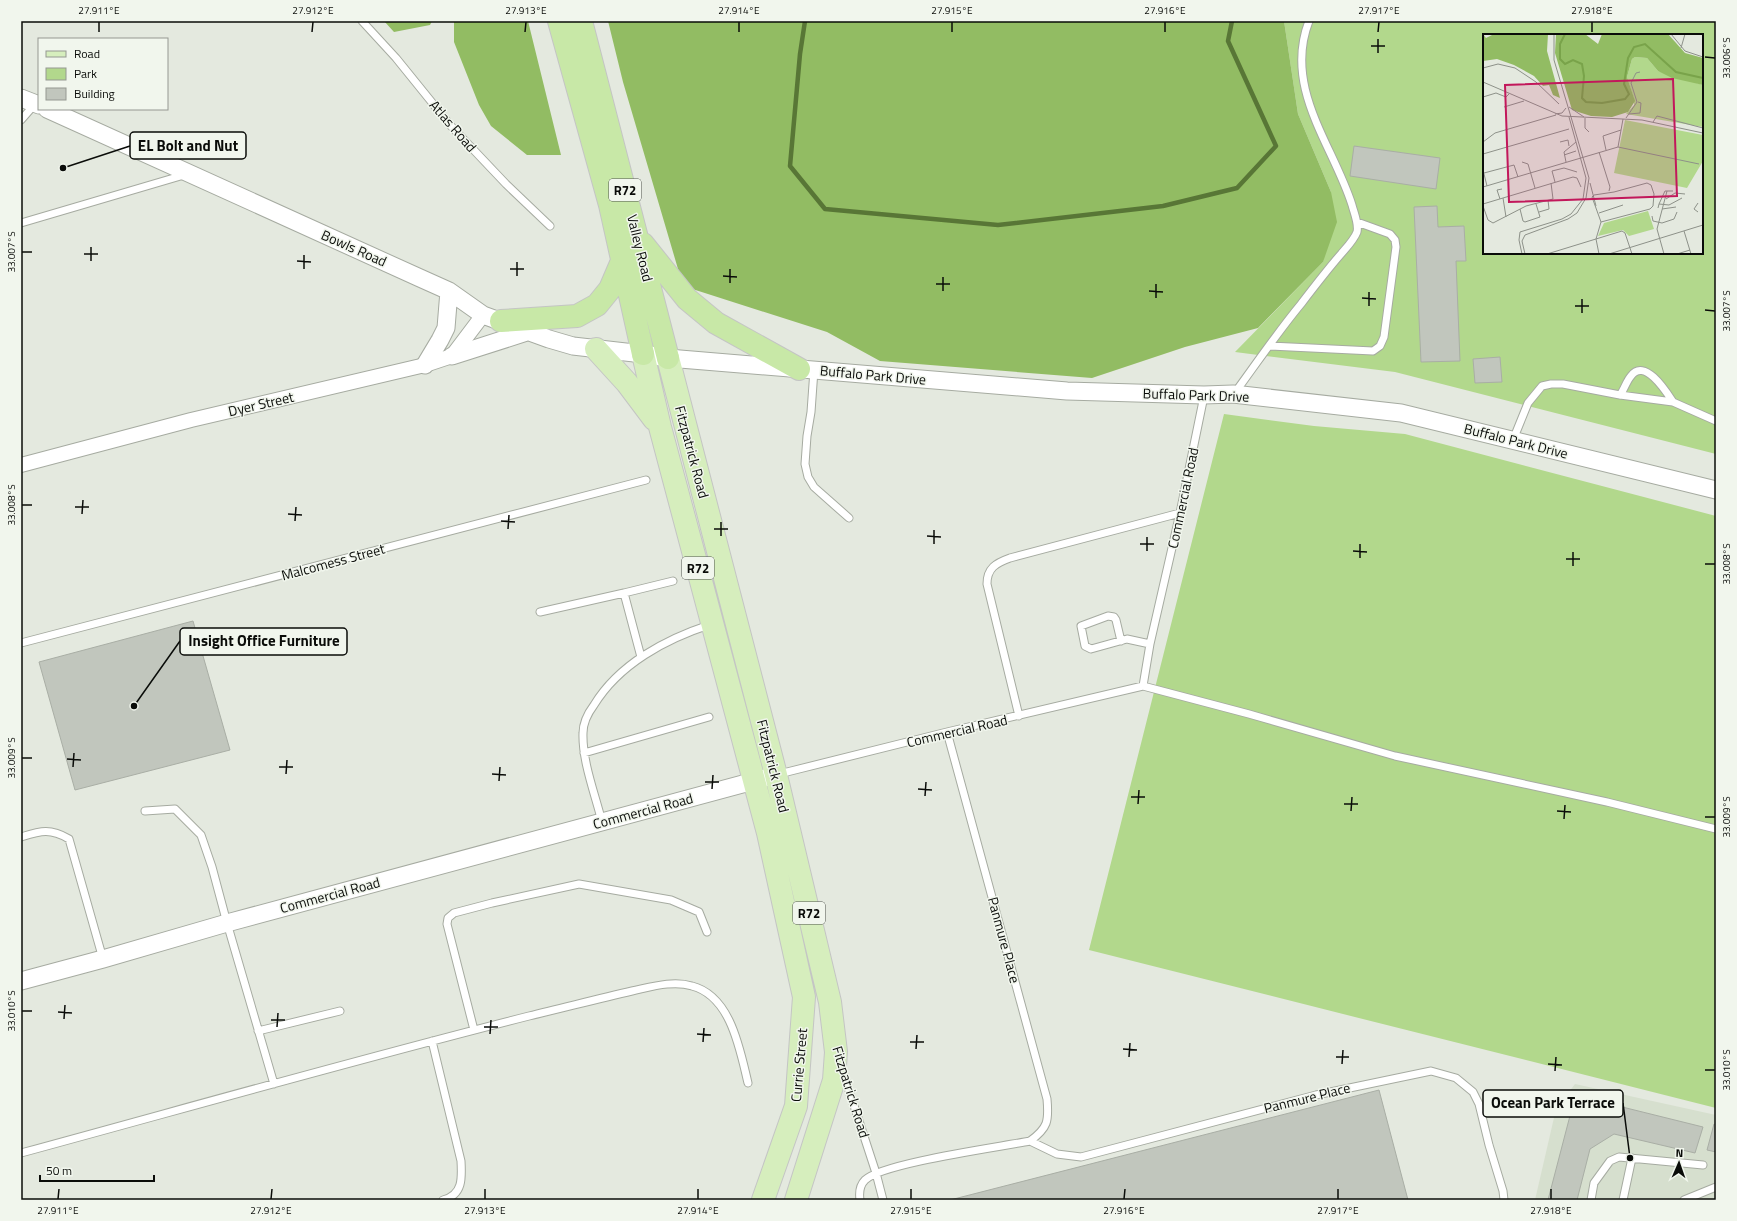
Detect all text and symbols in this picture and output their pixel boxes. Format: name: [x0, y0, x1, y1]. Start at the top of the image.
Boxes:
text: 27.911°E: [78, 3, 120, 18]
text: 27.912°E: [292, 3, 334, 18]
text: 27.913°E: [505, 3, 547, 18]
text: 27.914°E: [718, 3, 760, 18]
text: 27.915°E: [931, 3, 973, 18]
text: 27.916°E: [1144, 3, 1186, 18]
text: 27.917°E: [1358, 3, 1400, 18]
text: 27.918°E: [1571, 3, 1613, 18]
inset map: [1483, 34, 1703, 254]
text: 33.006°S: [1719, 37, 1734, 79]
legend: [38, 38, 168, 110]
text: Road: [74, 44, 100, 63]
text: Park: [74, 64, 97, 83]
text: Building: [74, 84, 115, 103]
street label: Atlas Road: [425, 95, 482, 156]
callout: EL Bolt and Nut: [130, 132, 246, 159]
text: EL Bolt and Nut: [138, 134, 239, 157]
road number: R72: [609, 179, 641, 201]
street label: Valley Road: [622, 212, 659, 284]
street label: Bowls Road: [318, 224, 390, 271]
text: 33.007°S: [4, 231, 19, 273]
text: 33.007°S: [1719, 290, 1734, 332]
street label: Buffalo Park Drive: [819, 359, 927, 390]
street label: Buffalo Park Drive: [1142, 382, 1250, 407]
street label: Dyer Street: [226, 386, 296, 421]
street label: Fitzpatrick Road: [670, 403, 715, 501]
street label: Buffalo Park Drive: [1462, 417, 1570, 464]
street label: Commercial Road: [1162, 445, 1203, 550]
text: 33.008°S: [4, 484, 19, 526]
street label: Malcomess Street: [279, 538, 387, 585]
text: 33.008°S: [1719, 543, 1734, 585]
road number: R72: [682, 557, 714, 579]
callout: Insight Office Furniture: [180, 628, 347, 655]
text: Insight Office Furniture: [188, 629, 340, 652]
street label: Commercial Road: [904, 709, 1009, 752]
street label: Fitzpatrick Road: [752, 717, 795, 815]
text: 33.009°S: [4, 737, 19, 779]
street label: Commercial Road: [590, 787, 695, 834]
text: 33.009°S: [1719, 796, 1734, 838]
street label: Commercial Road: [277, 871, 382, 918]
street label: Panmure Place: [983, 894, 1026, 985]
road number: R72: [793, 902, 825, 924]
text: 33.010°S: [4, 990, 19, 1032]
street label: Currie Street: [785, 1027, 812, 1103]
street label: Fitzpatrick Road: [828, 1043, 875, 1140]
text: 33.010°S: [1719, 1049, 1734, 1091]
street label: Panmure Place: [1261, 1077, 1352, 1118]
callout: Ocean Park Terrace: [1483, 1090, 1623, 1117]
text: Ocean Park Terrace: [1491, 1091, 1615, 1114]
north arrow: [1659, 1143, 1699, 1183]
text: N: [1675, 1145, 1683, 1161]
scale bar: [40, 1157, 154, 1183]
text: 50 m: [46, 1161, 72, 1180]
text: 27.911°E: [37, 1203, 79, 1218]
text: 27.912°E: [250, 1203, 292, 1218]
text: 27.913°E: [464, 1203, 506, 1218]
text: 27.914°E: [677, 1203, 719, 1218]
text: 27.915°E: [890, 1203, 932, 1218]
text: 27.916°E: [1103, 1203, 1145, 1218]
text: 27.917°E: [1317, 1203, 1359, 1218]
text: 27.918°E: [1530, 1203, 1572, 1218]

